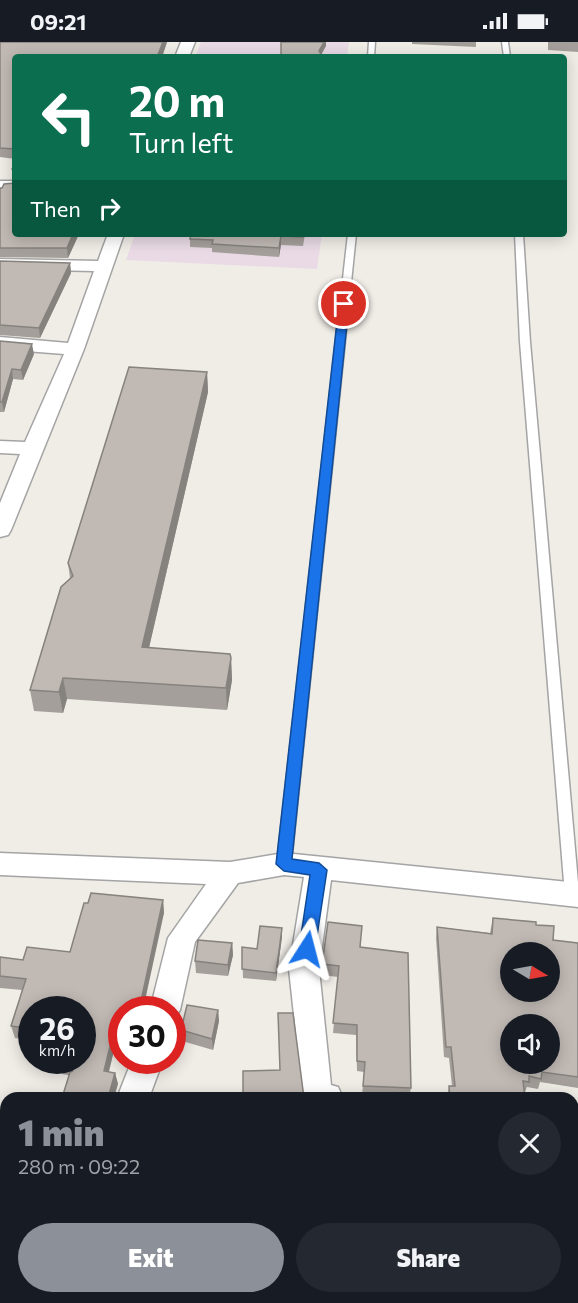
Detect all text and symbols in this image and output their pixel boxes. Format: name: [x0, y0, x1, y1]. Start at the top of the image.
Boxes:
text: 09:21: [30, 8, 87, 35]
text: 20 m: [129, 74, 225, 126]
icon: left: [30, 78, 108, 156]
text: Turn left: [129, 126, 233, 159]
icon: right: [93, 192, 126, 225]
text: Then: [30, 195, 81, 222]
pin: [318, 278, 369, 329]
icon: arrive: [327, 287, 360, 320]
position arrow: [275, 917, 339, 981]
north arrow: [500, 942, 560, 1002]
map controls: [500, 942, 560, 1074]
speed limit sign: 30: [108, 996, 186, 1074]
text: 26: [39, 1009, 75, 1046]
button: sound: [500, 1014, 560, 1074]
text: km/h: [39, 1041, 75, 1059]
text: 1 min: [18, 1109, 104, 1153]
button: close: [498, 1112, 561, 1175]
text: 280 m · 09:22: [18, 1154, 140, 1178]
button: Exit: [18, 1223, 284, 1292]
button: Share: [296, 1223, 561, 1292]

